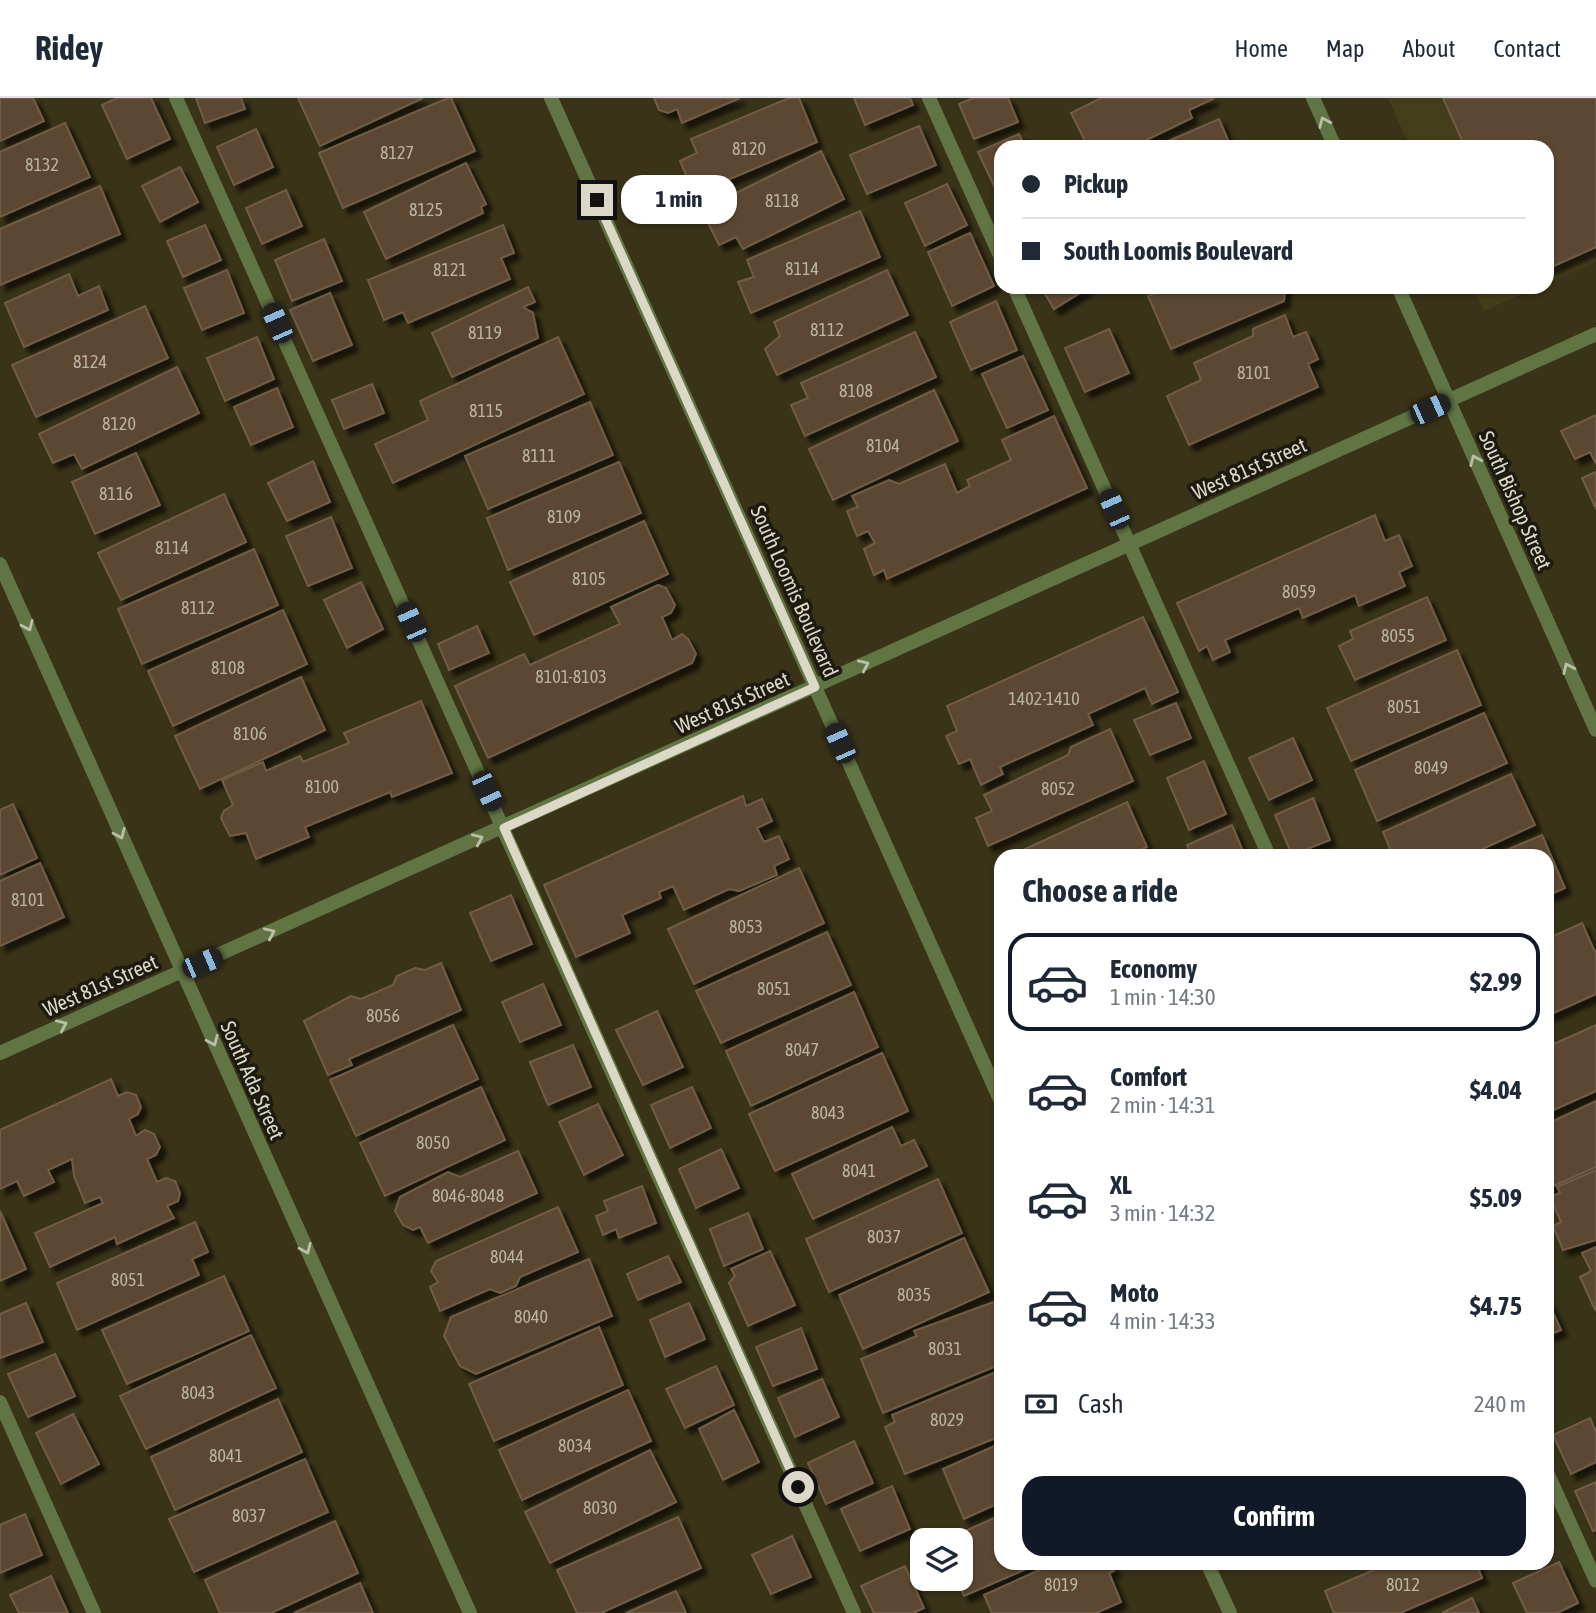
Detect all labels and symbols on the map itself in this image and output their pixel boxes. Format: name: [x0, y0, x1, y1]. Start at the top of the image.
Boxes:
one-way arrow: [1318, 117, 1332, 130]
house number: 8120: [732, 138, 766, 159]
house number: 8127: [380, 142, 414, 163]
house number: 8132: [25, 154, 59, 175]
callout: 1 min: [622, 176, 737, 224]
route end: [581, 184, 613, 216]
house number: 8118: [765, 190, 799, 211]
house number: 8125: [409, 199, 443, 220]
house number: 8114: [785, 258, 819, 279]
house number: 8121: [433, 259, 467, 280]
car: [259, 300, 296, 346]
house number: 8112: [810, 319, 844, 340]
house number: 8119: [468, 322, 502, 343]
house number: 8124: [73, 351, 107, 372]
house number: 8101: [1237, 362, 1271, 383]
house number: 8108: [839, 380, 873, 401]
car: [1407, 391, 1454, 427]
house number: 8115: [469, 400, 503, 421]
house number: 8120: [102, 413, 136, 434]
street label: South Bishop Street: [1475, 427, 1557, 573]
street label: West 81st Street: [1188, 432, 1310, 504]
house number: 8104: [866, 435, 900, 456]
house number: 8111: [522, 445, 556, 466]
one-way arrow: [1469, 455, 1483, 467]
house number: 8116: [99, 483, 133, 504]
car: [1096, 486, 1133, 532]
street label: South Loomis Boulevard: [746, 502, 844, 680]
house number: 8109: [547, 506, 581, 527]
house number: 8114: [155, 537, 189, 558]
house number: 8105: [572, 568, 606, 589]
house number: 8059: [1282, 581, 1316, 602]
house number: 8112: [181, 597, 215, 618]
car: [393, 599, 430, 645]
one-way arrow: [20, 619, 34, 631]
house number: 8055: [1381, 625, 1415, 646]
house number: 8108: [211, 657, 245, 678]
one-way arrow: [857, 659, 869, 673]
one-way arrow: [1562, 663, 1576, 675]
house number: 8101-8103: [535, 666, 607, 687]
street label: West 81st Street: [671, 666, 793, 738]
house number: 1402-1410: [1008, 688, 1080, 709]
house number: 8051: [1387, 696, 1421, 717]
car: [822, 720, 859, 766]
house number: 8106: [233, 723, 267, 744]
house number: 8049: [1414, 757, 1448, 778]
car: [469, 768, 506, 814]
house number: 8100: [305, 776, 339, 797]
house number: 8052: [1041, 778, 1075, 799]
one-way arrow: [112, 827, 126, 839]
one-way arrow: [470, 833, 483, 847]
house number: 8101: [11, 889, 45, 910]
house number: 8053: [729, 916, 763, 937]
one-way arrow: [263, 927, 275, 941]
car: [179, 945, 226, 981]
street label: West 81st Street: [39, 949, 161, 1021]
house number: 8051: [757, 978, 791, 999]
house number: 8056: [366, 1005, 400, 1026]
street label: South Ada Street: [216, 1017, 290, 1143]
one-way arrow: [55, 1019, 68, 1033]
one-way arrow: [205, 1034, 219, 1047]
house number: 8047: [785, 1039, 819, 1060]
house number: 8043: [811, 1102, 845, 1123]
house number: 8050: [416, 1132, 450, 1153]
house number: 8041: [842, 1160, 876, 1181]
house number: 8046-8048: [432, 1185, 504, 1206]
house number: 8037: [867, 1226, 901, 1247]
one-way arrow: [298, 1242, 312, 1254]
house number: 8044: [490, 1246, 524, 1267]
house number: 8051: [111, 1269, 145, 1290]
house number: 8035: [897, 1284, 931, 1305]
house number: 8040: [514, 1306, 548, 1327]
house number: 8031: [928, 1338, 962, 1359]
house number: 8043: [181, 1382, 215, 1403]
house number: 8029: [930, 1409, 964, 1430]
house number: 8034: [558, 1435, 592, 1456]
house number: 8041: [209, 1445, 243, 1466]
route start: [782, 1471, 814, 1503]
house number: 8030: [583, 1497, 617, 1518]
house number: 8037: [232, 1505, 266, 1526]
house number: 8019: [1044, 1574, 1078, 1595]
house number: 8012: [1386, 1574, 1420, 1595]

